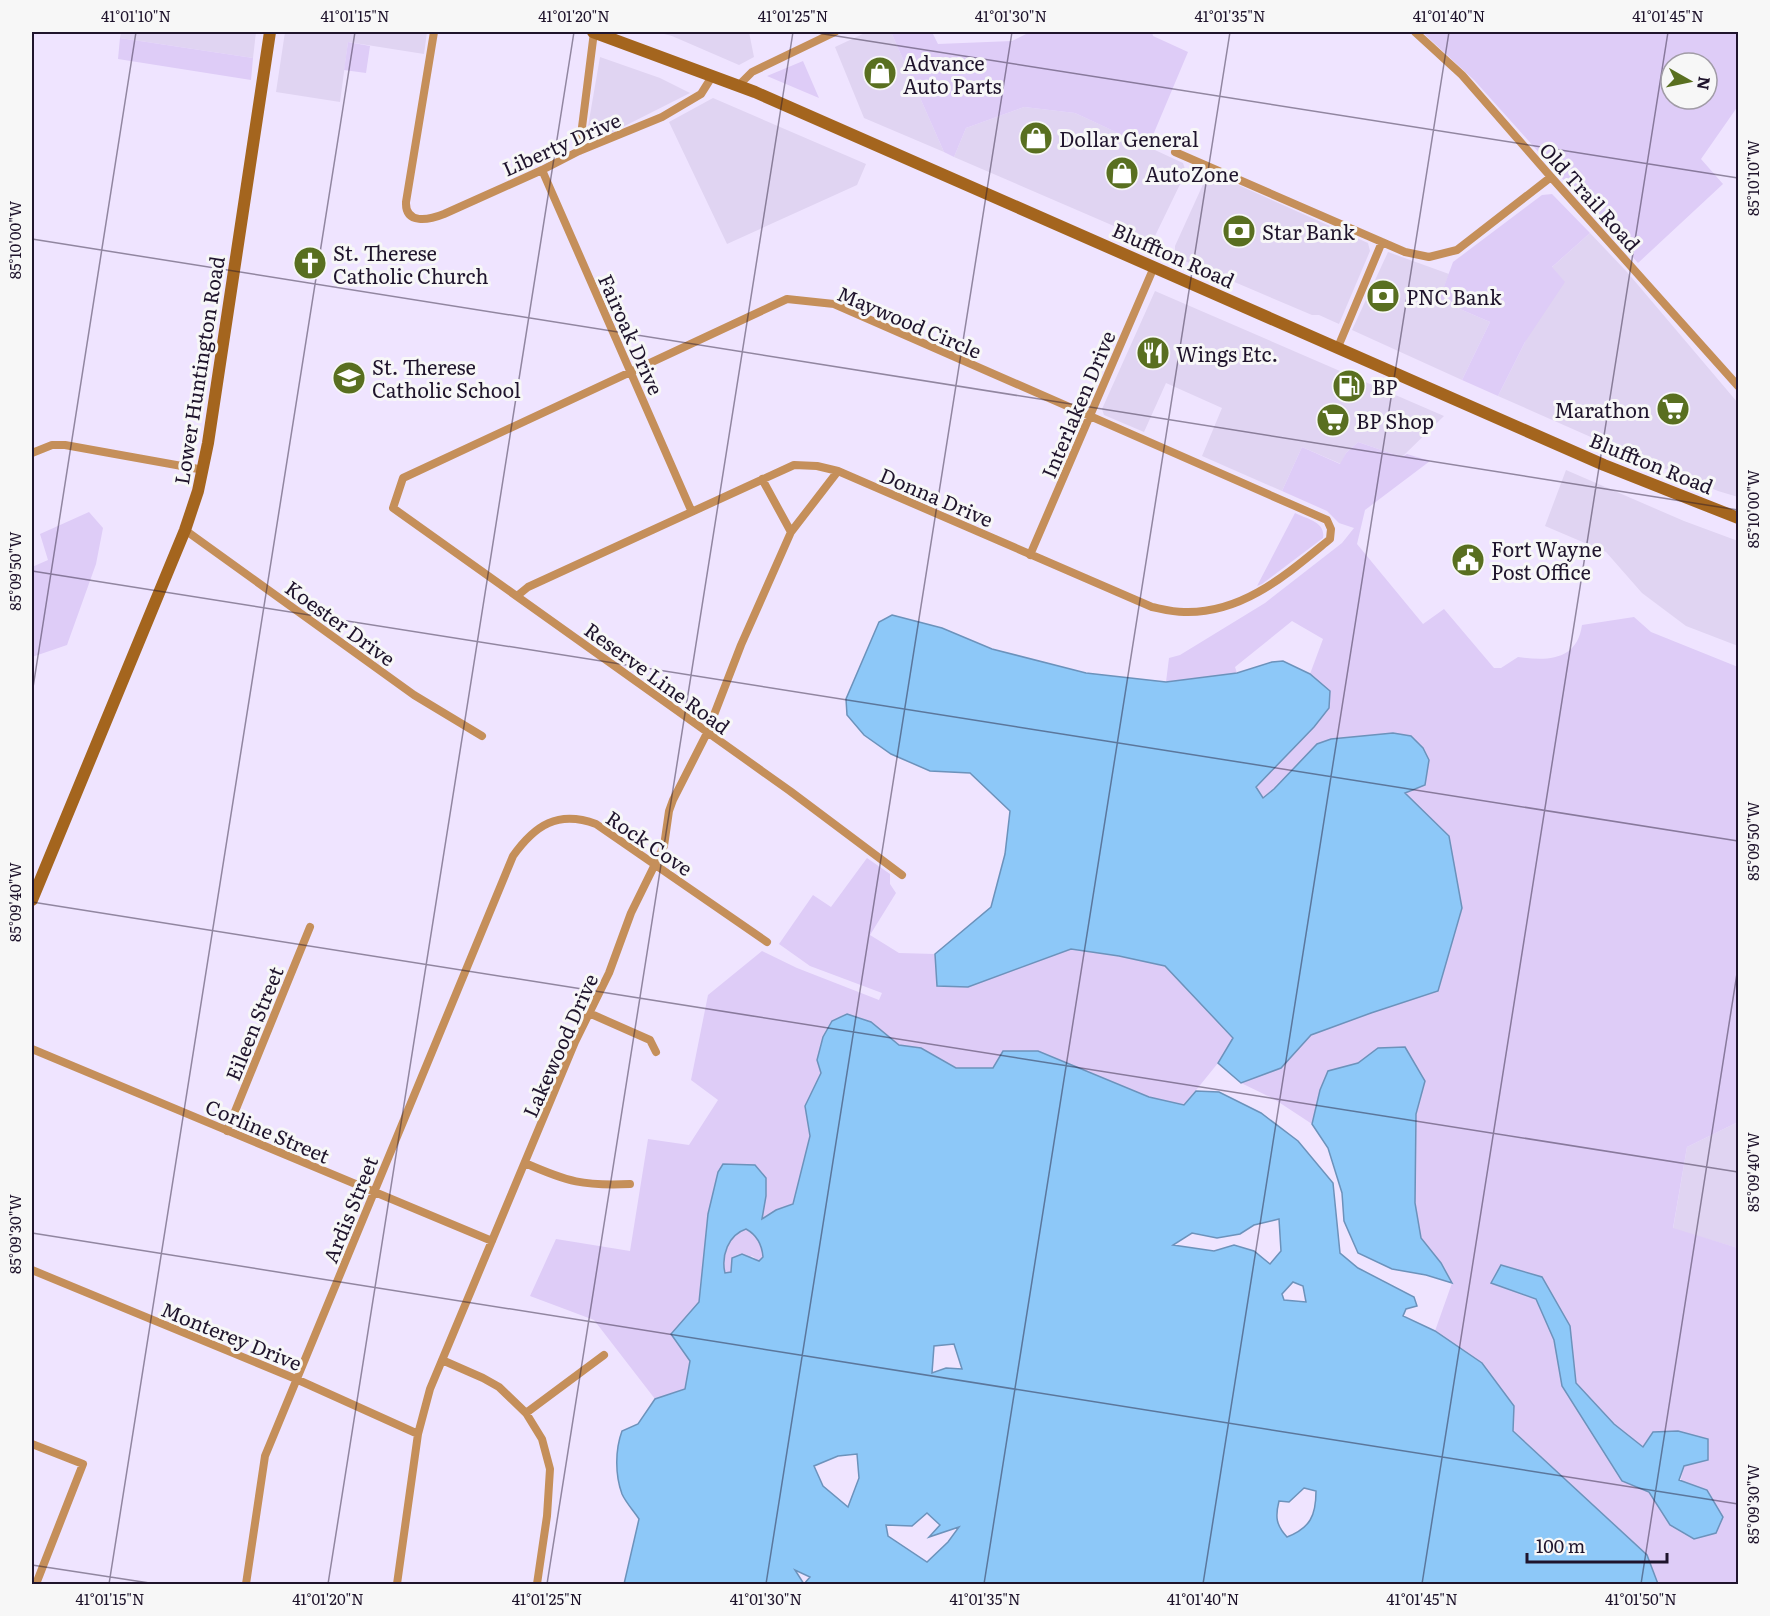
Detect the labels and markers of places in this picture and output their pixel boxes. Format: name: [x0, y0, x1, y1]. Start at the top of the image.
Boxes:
place label: Advance Auto Parts: [903, 47, 1001, 100]
shop icon: Advance Auto Parts: [862, 55, 898, 91]
shop icon: Dollar General: [1018, 120, 1054, 156]
place label: Dollar General: [1059, 123, 1199, 153]
shop icon: AutoZone: [1104, 155, 1140, 191]
place label: AutoZone: [1145, 158, 1239, 188]
bank icon: Star Bank: [1221, 213, 1257, 249]
place label: Star Bank: [1262, 216, 1356, 246]
place label: St. Therese Catholic Church: [333, 237, 488, 290]
church icon: St. Therese Catholic Church: [292, 245, 328, 281]
bank icon: PNC Bank: [1365, 278, 1401, 314]
place label: PNC Bank: [1406, 281, 1503, 311]
restaurant icon: Wings Etc.: [1135, 335, 1171, 371]
place label: Wings Etc.: [1176, 338, 1278, 368]
place label: St. Therese Catholic School: [372, 351, 521, 404]
school or university icon: St. Therese Catholic School: [331, 360, 367, 396]
fuel station icon: BP: [1331, 368, 1367, 404]
place label: BP: [1372, 371, 1397, 401]
supermarket icon: Marathon: [1655, 391, 1691, 427]
place label: Marathon: [1554, 394, 1650, 424]
supermarket icon: BP Shop: [1315, 402, 1351, 438]
place label: BP Shop: [1356, 405, 1434, 435]
place label: Fort Wayne Post Office: [1491, 533, 1602, 586]
public building icon: Fort Wayne Post Office: [1450, 542, 1486, 578]

